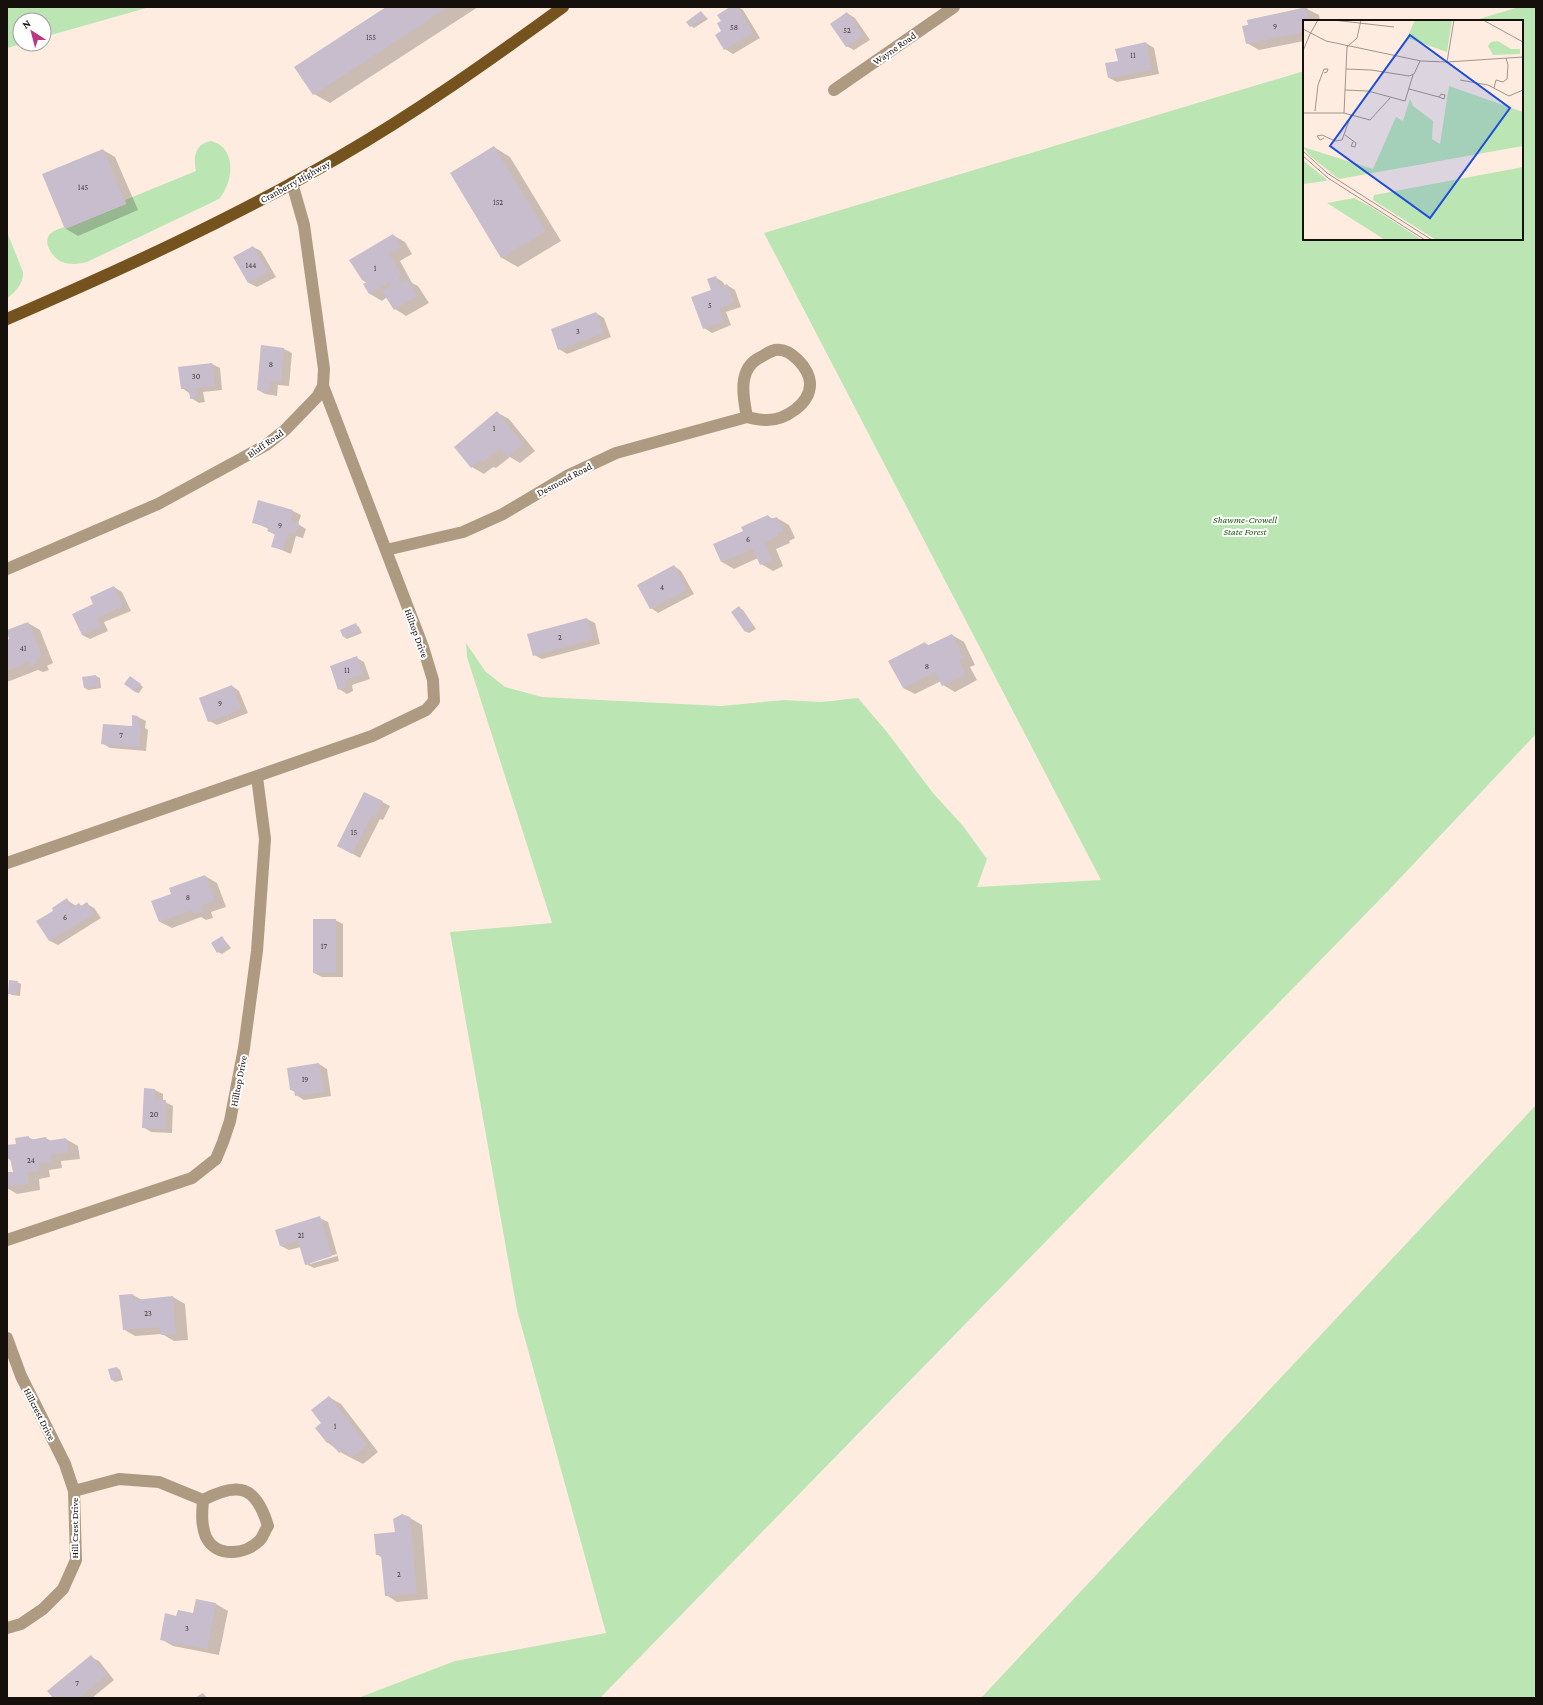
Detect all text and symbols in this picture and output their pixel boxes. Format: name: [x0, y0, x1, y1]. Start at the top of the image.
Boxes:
north arrow: [12, 12, 52, 52]
text: N: [20, 17, 33, 31]
inset map: [1303, 20, 1523, 240]
house number: 9: [1273, 22, 1277, 31]
house number: 58: [730, 23, 738, 32]
house number: 52: [843, 26, 851, 35]
street label: Wayne Road: [871, 29, 918, 67]
house number: 155: [366, 33, 376, 42]
house number: 11: [1130, 51, 1136, 60]
street label: Cranberry Highway: [258, 157, 332, 205]
house number: 145: [78, 183, 88, 192]
house number: 152: [493, 198, 503, 207]
house number: 144: [246, 261, 256, 270]
house number: 1: [374, 264, 377, 273]
house number: 5: [708, 301, 712, 310]
house number: 3: [576, 327, 580, 336]
house number: 8: [269, 360, 273, 369]
house number: 30: [192, 372, 201, 381]
house number: 1: [493, 424, 496, 433]
street label: Bluff Road: [245, 427, 286, 460]
street label: Desmond Road: [535, 460, 594, 499]
park label: Shawme-Crowell State Forest: [1213, 514, 1278, 537]
house number: 9: [278, 521, 282, 530]
house number: 6: [746, 535, 750, 544]
house number: 4: [660, 583, 664, 592]
street label: Hilltop Drive: [403, 607, 431, 660]
house number: 2: [558, 633, 562, 642]
house number: 41: [20, 644, 27, 653]
house number: 8: [925, 662, 929, 671]
house number: 11: [344, 666, 350, 675]
house number: 9: [218, 699, 222, 708]
house number: 7: [119, 731, 123, 740]
house number: 15: [351, 828, 357, 837]
house number: 8: [186, 893, 190, 902]
house number: 6: [63, 913, 67, 922]
house number: 17: [321, 942, 327, 951]
street label: Hilltop Drive: [228, 1054, 249, 1107]
house number: 19: [302, 1075, 308, 1084]
house number: 20: [150, 1110, 159, 1119]
house number: 24: [27, 1156, 35, 1165]
house number: 21: [298, 1231, 305, 1240]
house number: 23: [144, 1309, 152, 1318]
street label: Hillcrest Drive: [22, 1386, 58, 1443]
house number: 1: [334, 1422, 337, 1431]
street label: Hill Crest Drive: [69, 1497, 80, 1558]
house number: 2: [397, 1570, 401, 1579]
house number: 3: [185, 1624, 189, 1633]
house number: 7: [75, 1679, 79, 1688]

